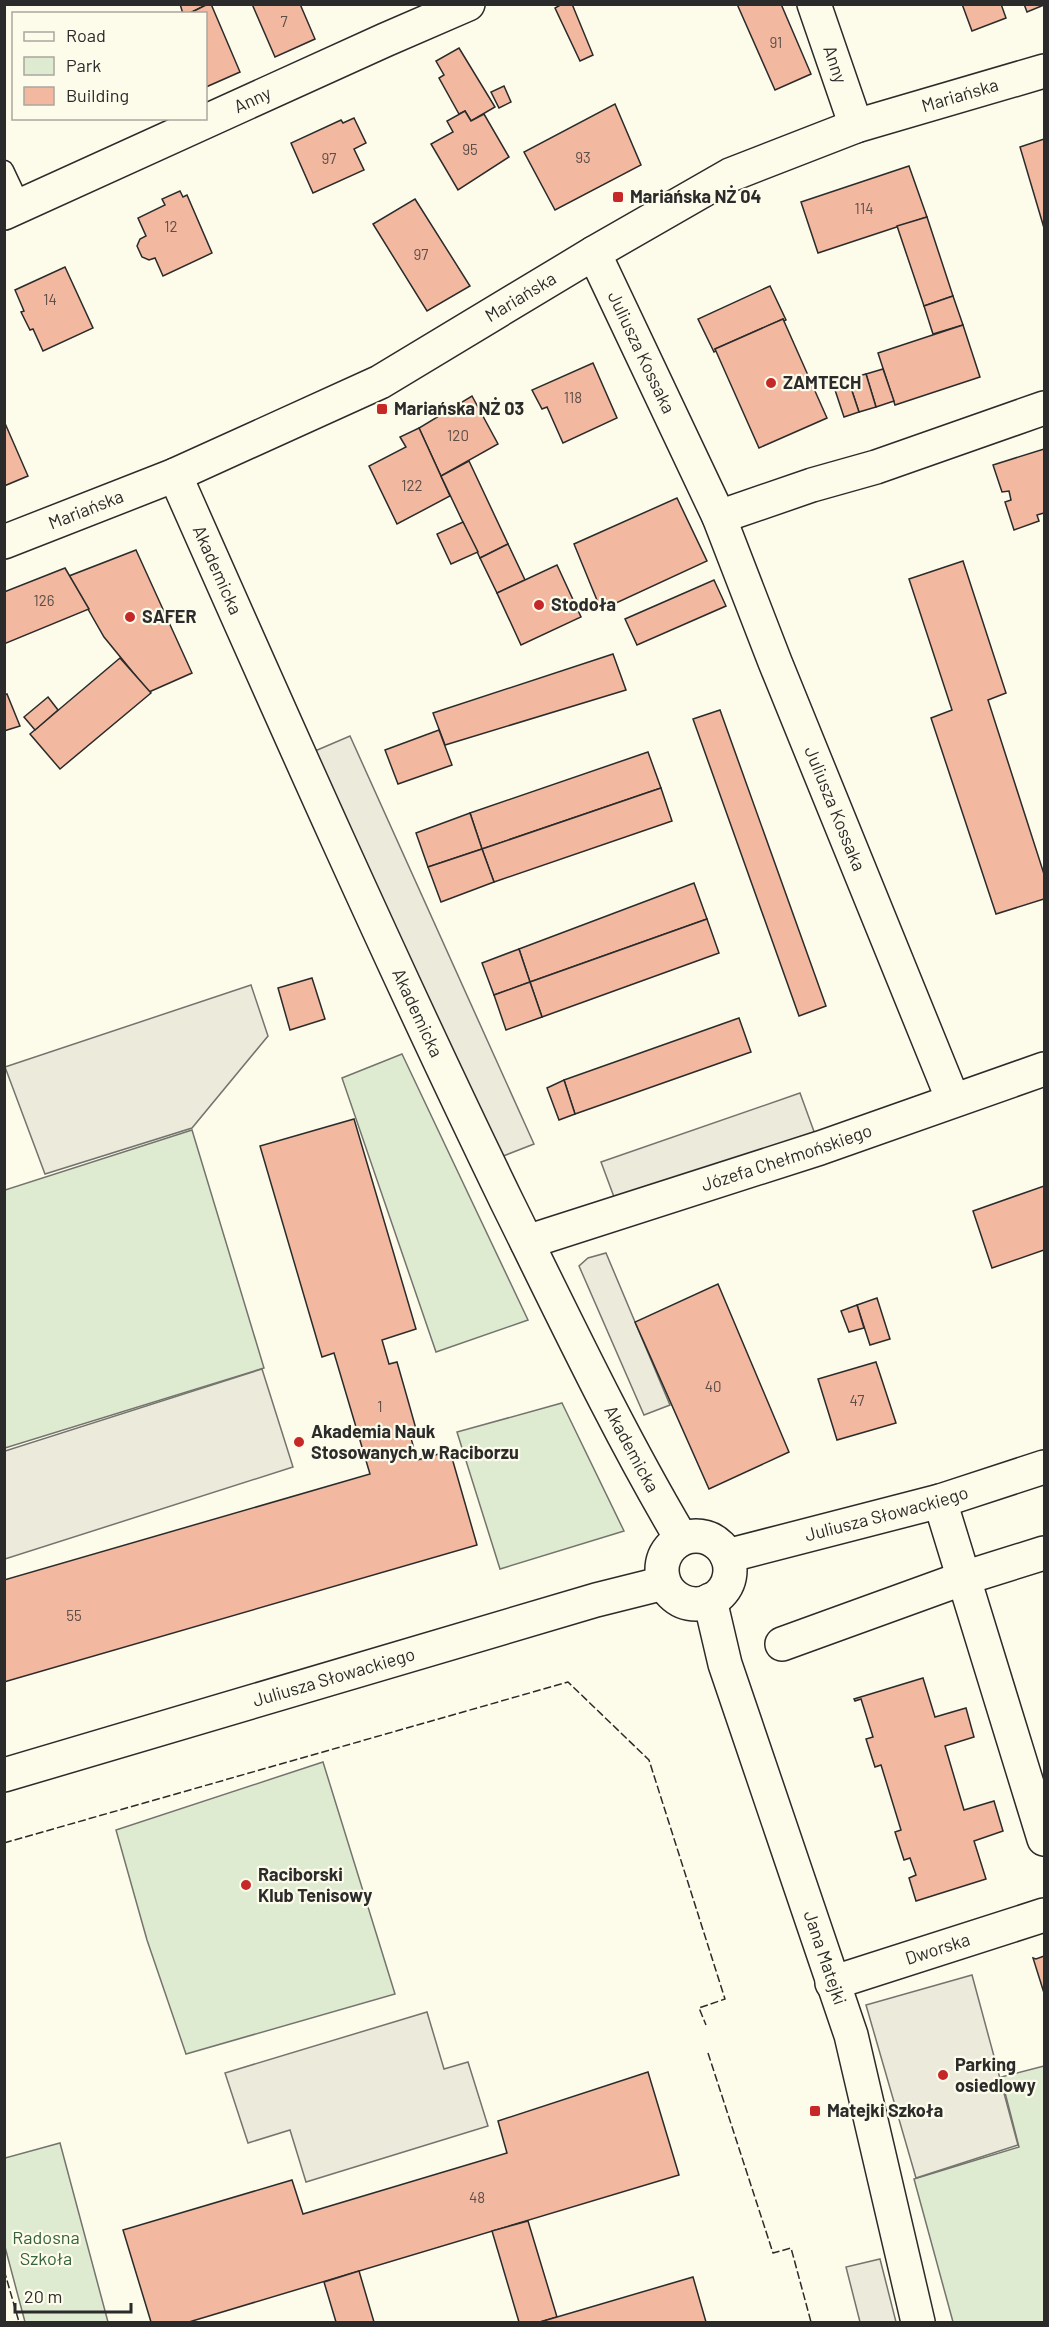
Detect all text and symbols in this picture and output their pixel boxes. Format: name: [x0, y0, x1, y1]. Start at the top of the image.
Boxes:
legend: [12, 12, 207, 120]
house number: 7: [280, 12, 288, 30]
text: Road: [66, 24, 106, 46]
house number: 91: [770, 33, 782, 51]
street label: Anny: [819, 42, 852, 86]
text: Park: [66, 54, 101, 76]
street label: Mariańska: [919, 73, 1001, 116]
street label: Anny: [230, 81, 274, 117]
text: Building: [66, 84, 129, 106]
house number: 95: [462, 140, 478, 158]
house number: 93: [575, 148, 591, 166]
house number: 97: [322, 149, 336, 167]
place label: Mariańska NŻ 04: [630, 185, 761, 207]
marker: Mariańska NŻ 04: [611, 190, 625, 204]
house number: 114: [855, 199, 873, 217]
house number: 12: [164, 217, 178, 235]
house number: 97: [414, 245, 428, 263]
street label: Mariańska: [481, 267, 560, 326]
street label: Juliusza Kossaka: [604, 287, 680, 417]
house number: 14: [43, 290, 57, 308]
place label: ZAMTECH: [783, 371, 861, 393]
marker: ZAMTECH: [764, 376, 778, 390]
house number: 118: [564, 388, 582, 406]
place label: Mariańska NŻ 03: [394, 397, 524, 419]
marker: Mariańska NŻ 03: [375, 402, 389, 416]
house number: 120: [447, 426, 469, 444]
house number: 122: [401, 476, 423, 494]
street label: Mariańska: [45, 484, 126, 534]
street label: Akademicka: [189, 522, 247, 618]
house number: 126: [33, 591, 55, 609]
place label: Stodoła: [551, 593, 616, 615]
marker: Stodoła: [532, 598, 546, 612]
place label: SAFER: [142, 605, 196, 627]
marker: SAFER: [123, 610, 137, 624]
street label: Juliusza Kossaka: [800, 743, 871, 874]
street label: Akademicka: [388, 965, 448, 1060]
street label: Józefa Chełmońskiego: [698, 1119, 875, 1195]
house number: 40: [705, 1377, 721, 1395]
house number: 47: [850, 1391, 864, 1409]
house number: 1: [377, 1397, 383, 1415]
street label: Akademicka: [600, 1402, 665, 1496]
place label: Akademia Nauk Stosowanych w Raciborzu: [311, 1420, 519, 1463]
marker: Akademia Nauk Stosowanych w Raciborzu: [292, 1435, 306, 1449]
street label: Juliusza Słowackiego: [802, 1481, 971, 1545]
house number: 55: [66, 1606, 82, 1624]
street label: Juliusza Słowackiego: [250, 1642, 417, 1711]
place label: Raciborski Klub Tenisowy: [258, 1863, 372, 1906]
marker: Raciborski Klub Tenisowy: [239, 1878, 253, 1892]
street label: Jana Matejki: [800, 1907, 852, 2007]
street label: Dworska: [902, 1927, 973, 1969]
place label: Parking osiedlowy: [955, 2053, 1036, 2096]
marker: Parking osiedlowy: [936, 2068, 950, 2082]
place label: Matejki Szkoła: [827, 2099, 943, 2121]
marker: Matejki Szkoła: [808, 2104, 822, 2118]
house number: 48: [469, 2188, 485, 2206]
park label: Radosna Szkoła: [12, 2226, 80, 2269]
scale bar: [15, 2276, 130, 2314]
text: 20 m: [24, 2285, 62, 2307]

